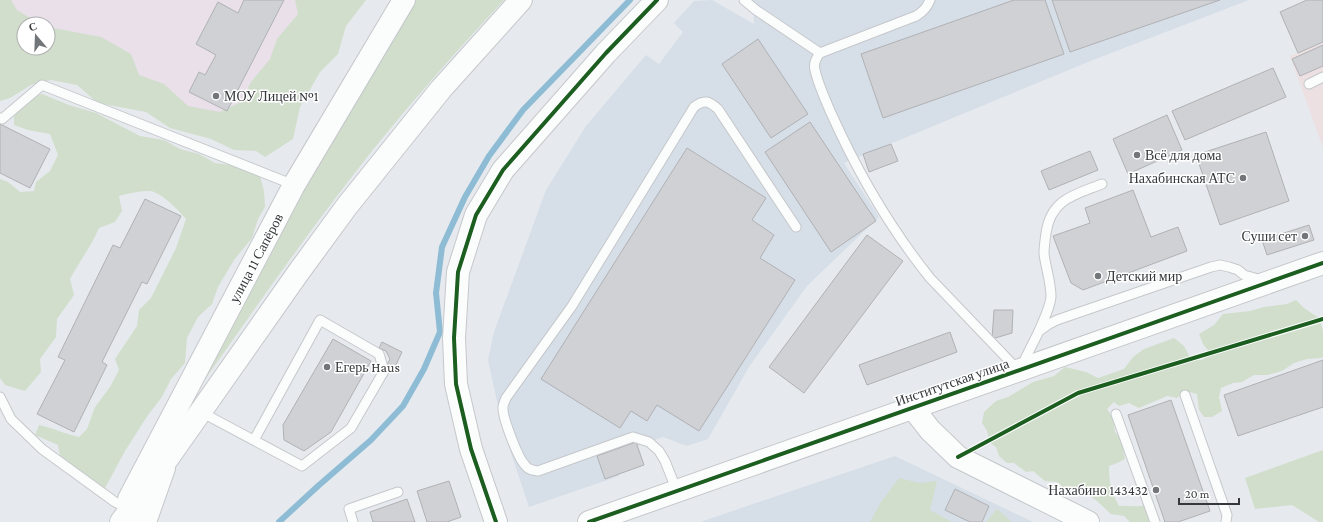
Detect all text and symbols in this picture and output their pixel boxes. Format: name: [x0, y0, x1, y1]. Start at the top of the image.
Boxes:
north arrow: [16, 16, 56, 56]
text: С: [27, 20, 39, 34]
place label: МОУ Лицей №1: [224, 88, 319, 104]
marker: МОУ Лицей №1: [211, 91, 221, 101]
place label: Всё для дома: [1145, 147, 1222, 163]
marker: Всё для дома: [1132, 150, 1142, 160]
place label: Нахабинская АТС: [1129, 170, 1235, 186]
marker: Нахабинская АТС: [1238, 173, 1248, 183]
street label: улица 11 Сапёров: [226, 210, 286, 305]
place label: Суши сет: [1241, 228, 1297, 244]
marker: Суши сет: [1300, 231, 1310, 241]
place label: Детский мир: [1106, 268, 1182, 284]
marker: Детский мир: [1093, 271, 1103, 281]
street label: Институтская улица: [893, 355, 1012, 409]
place label: Егерь Haus: [335, 359, 400, 375]
marker: Егерь Haus: [322, 362, 332, 372]
scale bar: [1179, 480, 1239, 506]
place label: Нахабино 143432: [1048, 482, 1148, 498]
marker: Нахабино 143432: [1151, 485, 1161, 495]
text: 20 m: [1185, 487, 1210, 501]

